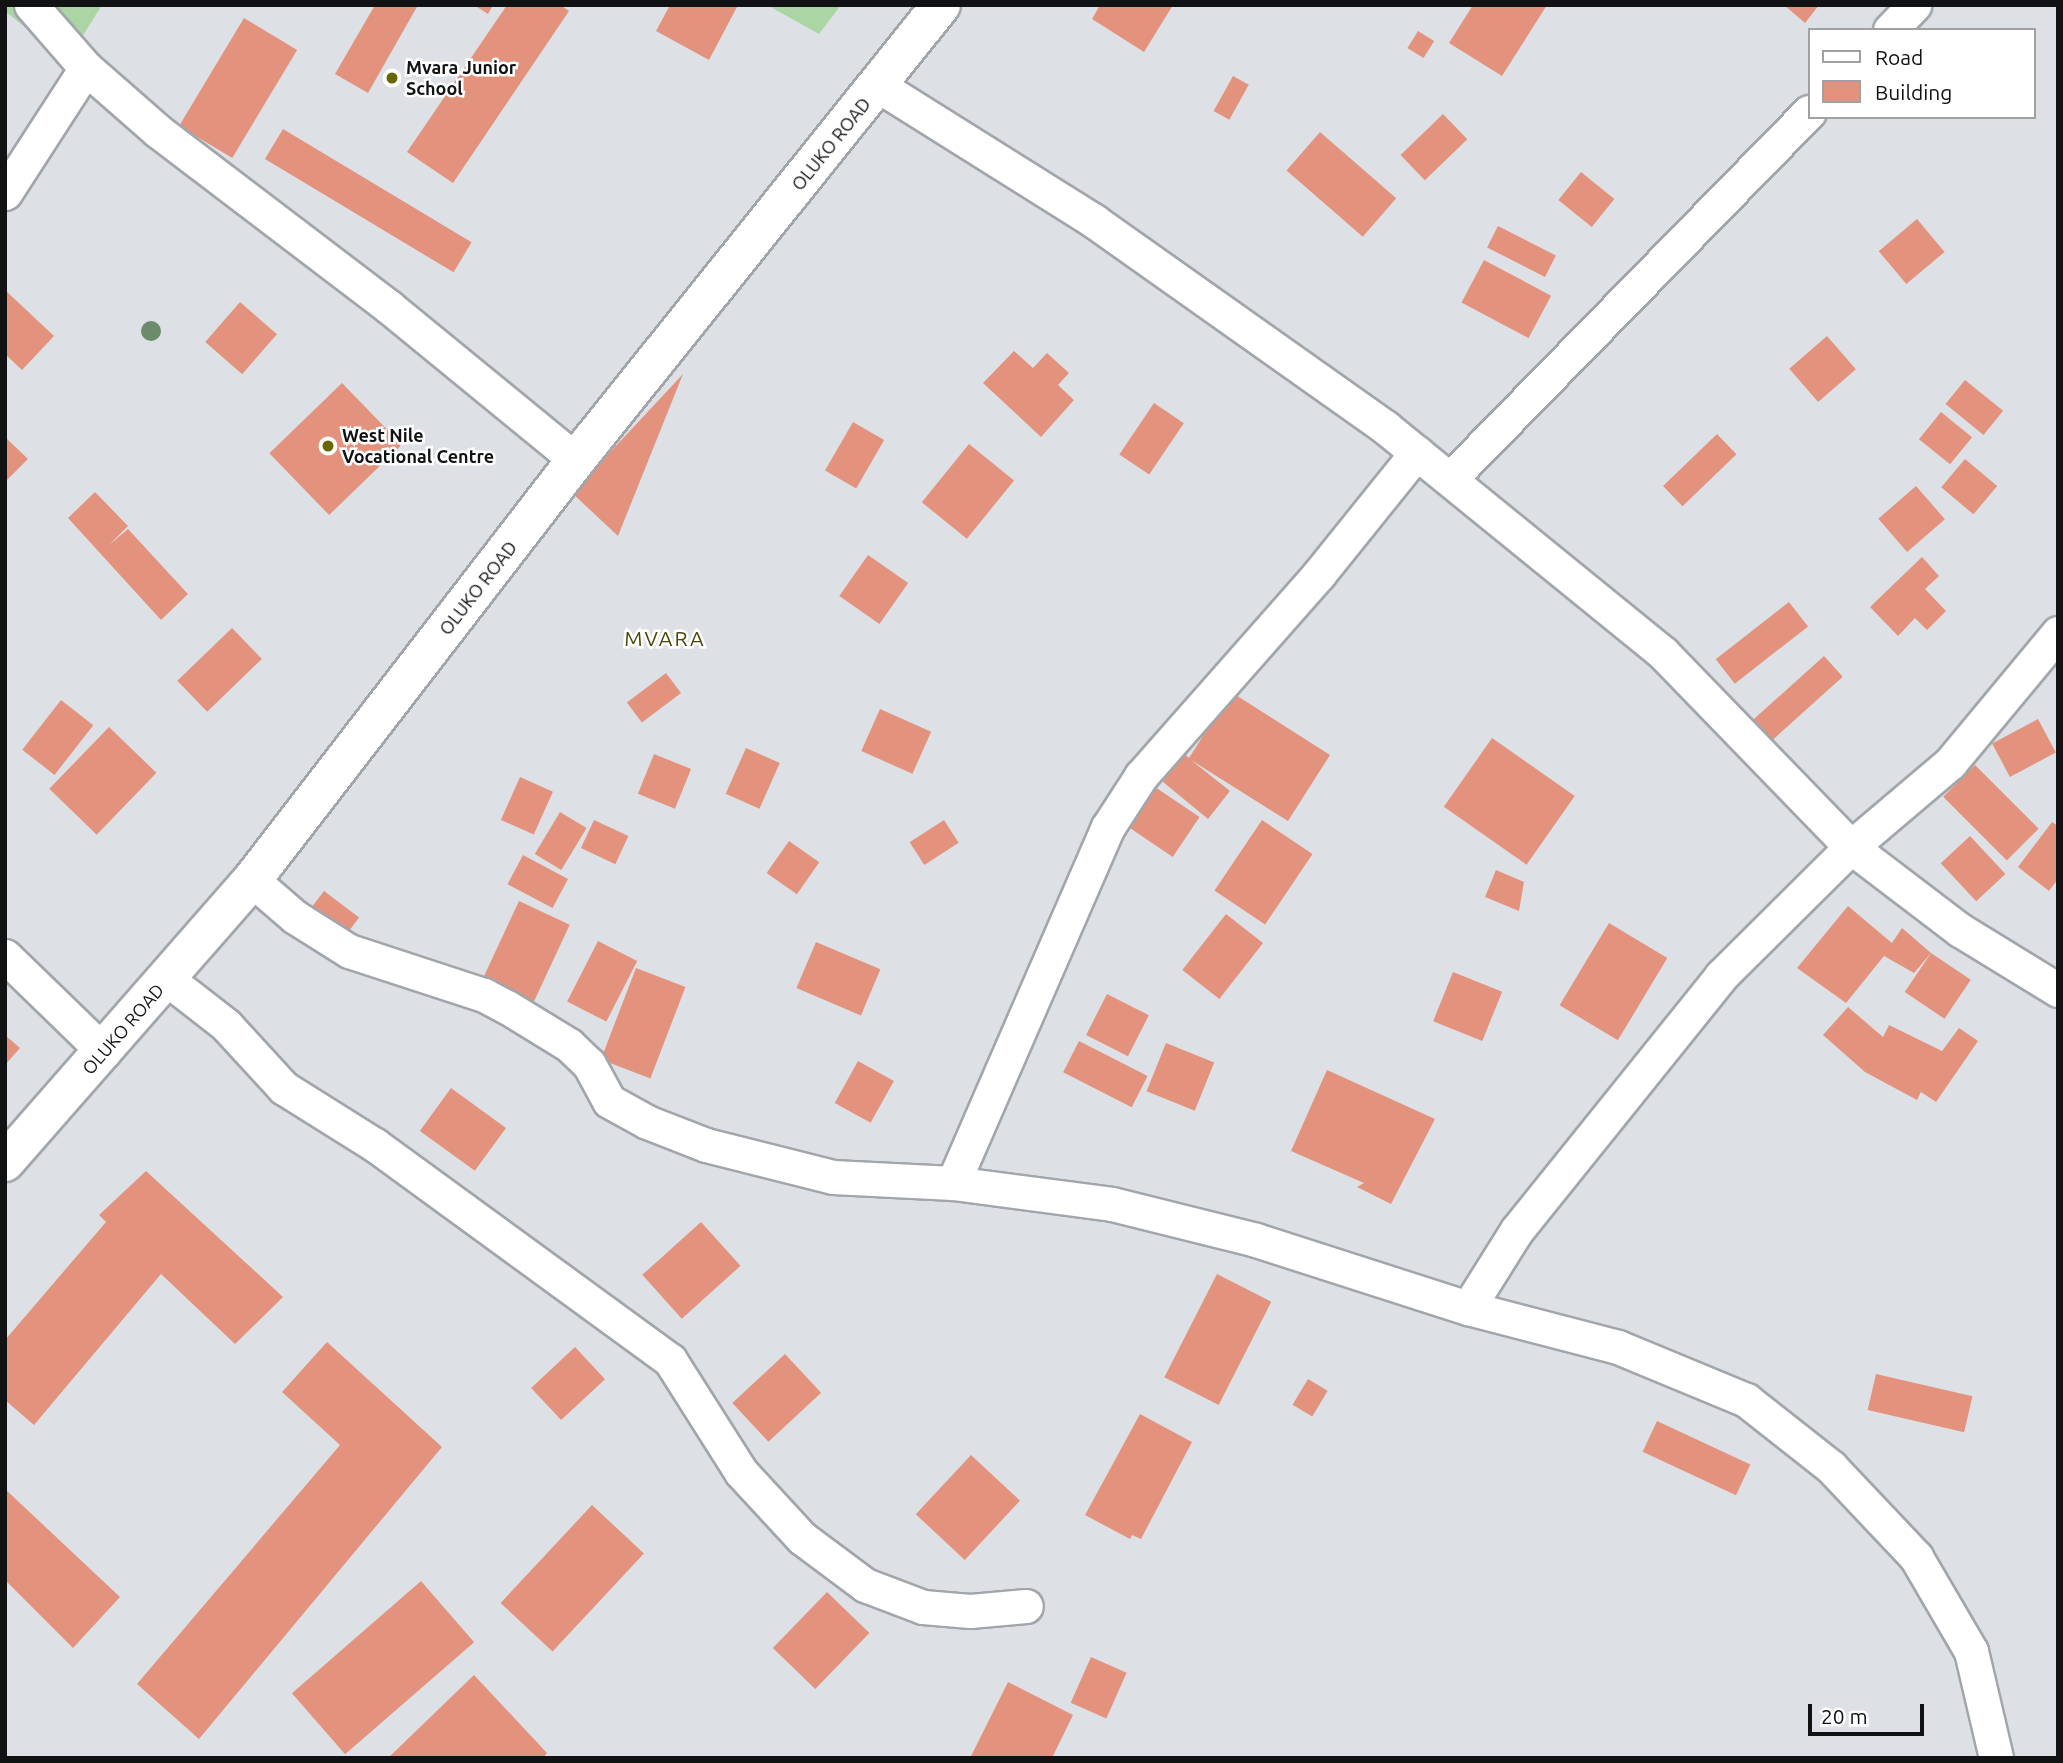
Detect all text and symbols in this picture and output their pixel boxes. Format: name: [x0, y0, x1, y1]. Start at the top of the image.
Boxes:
legend: [1808, 28, 2035, 119]
text: Road: [1875, 45, 1923, 69]
place label: Mvara Junior School: [406, 57, 516, 100]
marker: Mvara Junior School: [384, 70, 400, 86]
text: Building: [1875, 80, 1952, 104]
street label: OLUKO ROAD: [787, 93, 875, 195]
place label: West Nile Vocational Centre: [342, 425, 494, 467]
marker: West Nile Vocational Centre: [320, 438, 336, 454]
street label: OLUKO ROAD: [435, 537, 521, 639]
district label: MVARA: [625, 625, 705, 651]
street label: OLUKO ROAD: [78, 979, 168, 1079]
scale bar: [1811, 1690, 1926, 1734]
text: 20 m: [1821, 1704, 1868, 1728]

